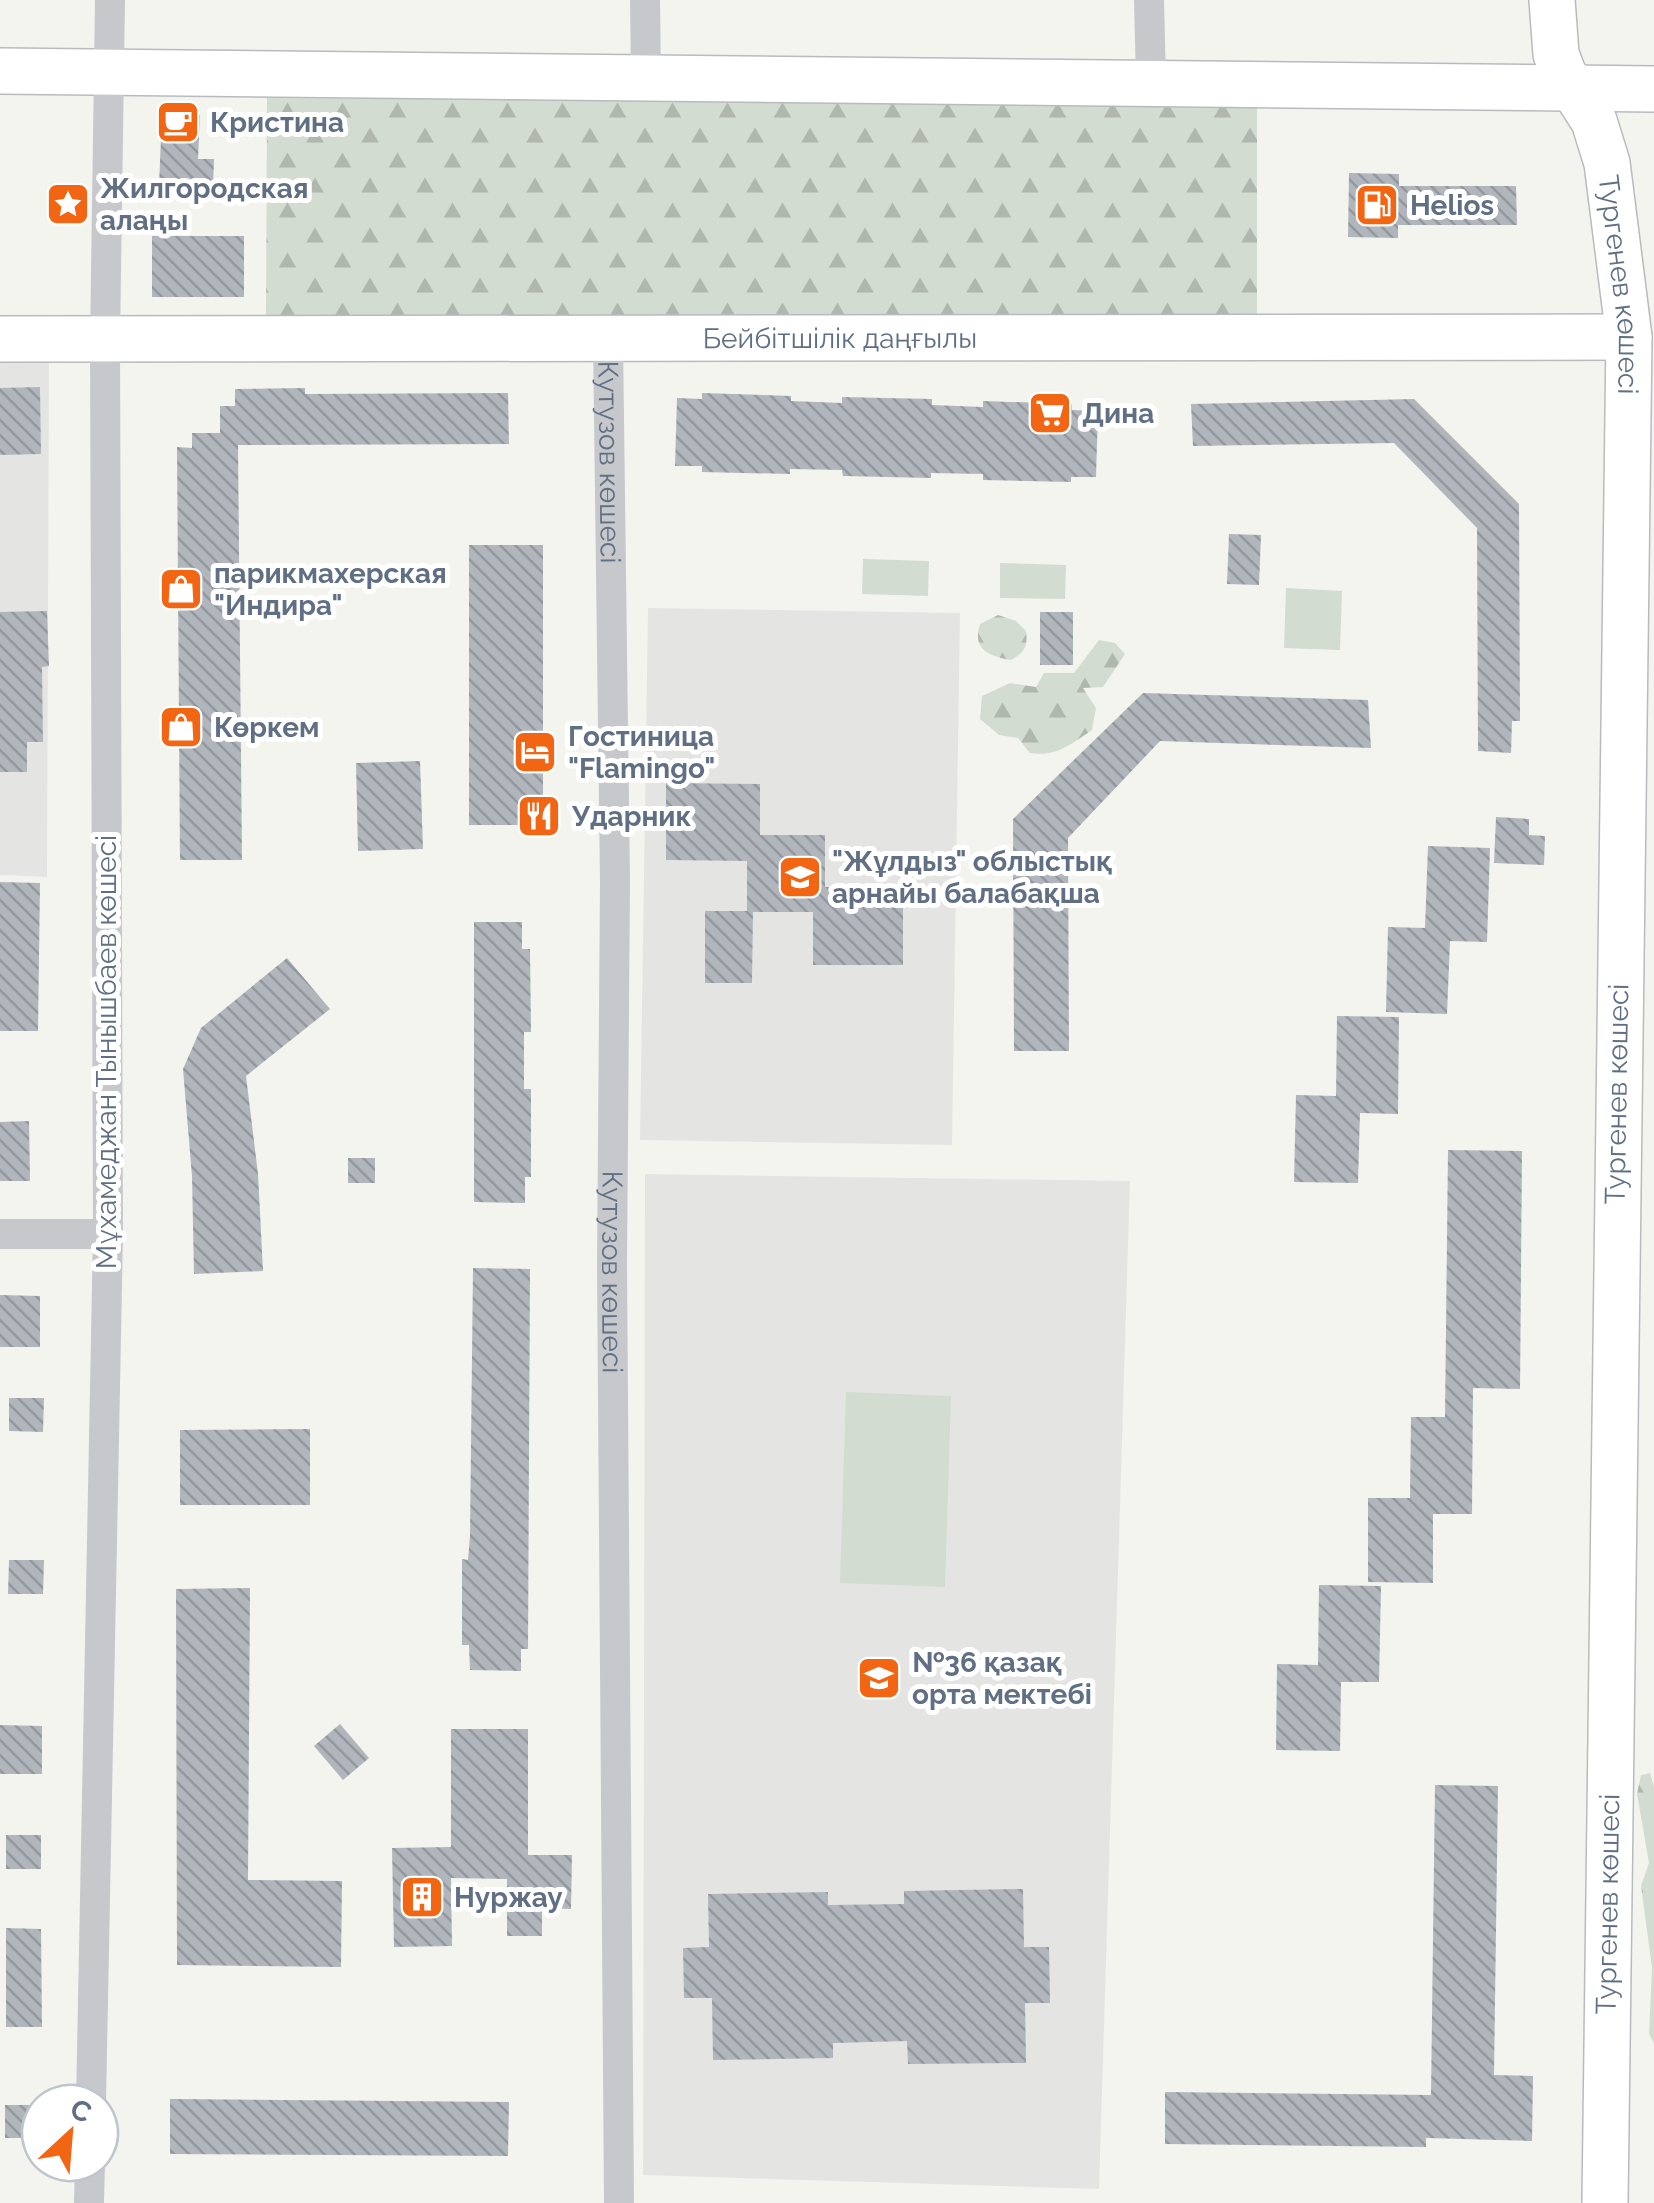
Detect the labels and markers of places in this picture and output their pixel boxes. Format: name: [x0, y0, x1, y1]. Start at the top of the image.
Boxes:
cafe icon: Кристина: [155, 99, 201, 145]
place label: Кристина: [210, 106, 344, 139]
place label: Жилгородская алаңы: [100, 172, 308, 237]
place icon: Жилгородская алаңы: [45, 181, 91, 227]
fuel station icon: Helios: [1354, 182, 1400, 228]
place label: Helios: [1410, 189, 1494, 222]
supermarket icon: Дина: [1027, 390, 1073, 436]
place label: Дина: [1082, 397, 1154, 430]
place label: парикмахерская "Индира": [214, 557, 447, 622]
shop icon: парикмахерская "Индира": [158, 566, 204, 612]
shop icon: Көркем: [158, 704, 204, 750]
place label: Көркем: [214, 711, 319, 744]
place label: Гостиница "Flamingo": [568, 720, 715, 785]
hotel icon: Гостиница "Flamingo": [512, 729, 558, 775]
restaurant icon: Ударник: [516, 793, 562, 839]
place label: Ударник: [571, 800, 691, 833]
place label: "Жұлдыз" облыстық арнайы балабақша: [832, 845, 1112, 910]
school or university icon: "Жұлдыз" облыстық арнайы балабақша: [777, 854, 823, 900]
place label: №36 қазақ орта мектебі: [912, 1646, 1092, 1711]
school or university icon: №36 қазақ орта мектебі: [856, 1655, 902, 1701]
building icon: Нуржау: [399, 1874, 445, 1920]
place label: Нуржау: [454, 1881, 563, 1914]

